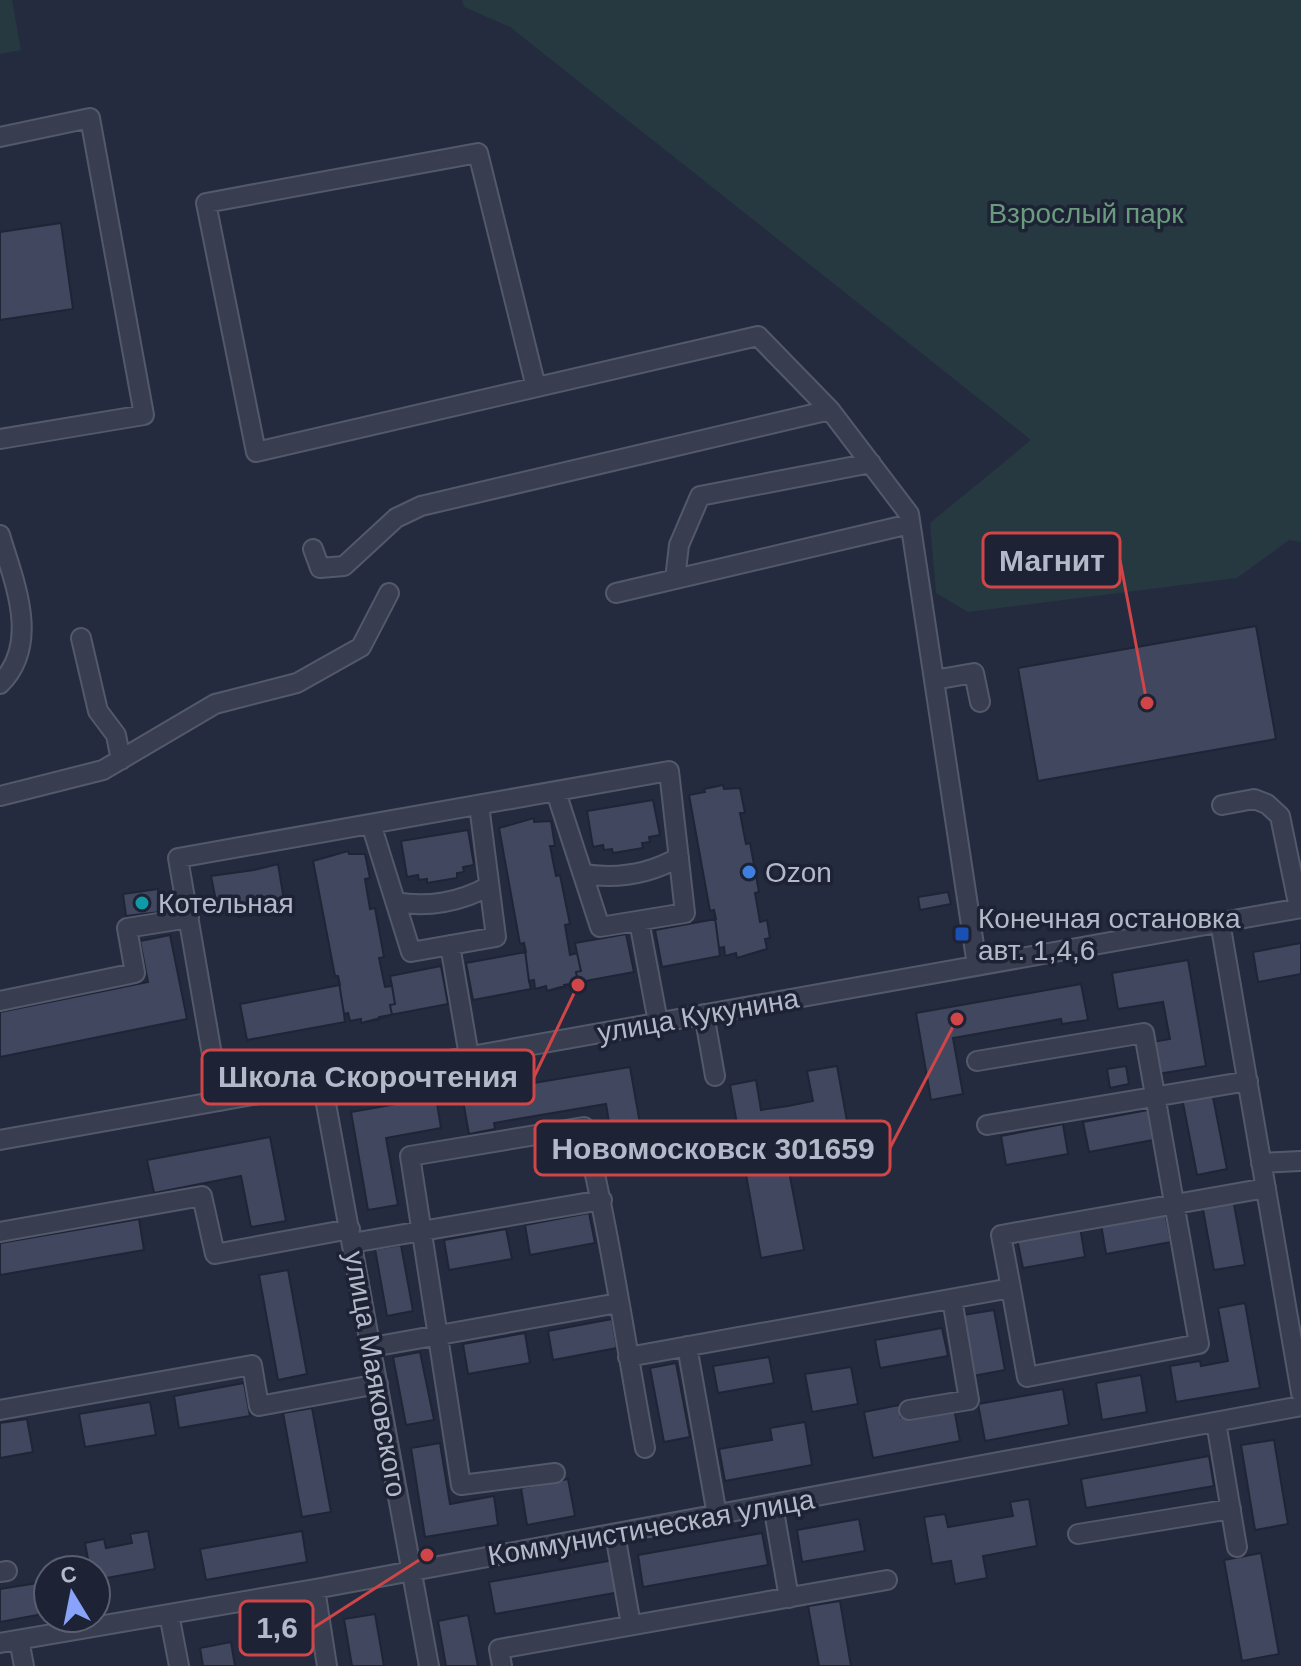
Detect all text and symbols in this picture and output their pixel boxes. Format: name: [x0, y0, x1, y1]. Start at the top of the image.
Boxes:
park label: Взрослый парк: [988, 198, 1184, 229]
callout: Магнит: [983, 533, 1120, 587]
text: Магнит: [999, 544, 1105, 577]
place label: Ozon: [765, 857, 832, 888]
marker: Ozon: [740, 863, 758, 881]
place label: Котельная: [158, 888, 294, 919]
marker: Котельная: [133, 894, 151, 912]
place label: Конечная остановка авт. 1,4,6: [978, 903, 1241, 966]
marker: Конечная остановка авт. 1,4,6: [953, 925, 971, 943]
street label: улица Кукунина: [595, 982, 802, 1048]
callout: Школа Скорочтения: [202, 1050, 534, 1104]
text: Школа Скорочтения: [218, 1060, 518, 1093]
callout: Новомосковск 301659: [535, 1121, 890, 1175]
text: Новомосковск 301659: [551, 1132, 875, 1165]
street label: улица Маяковского: [339, 1249, 412, 1499]
street label: Коммунистическая улица: [486, 1483, 817, 1571]
north arrow: [32, 1554, 112, 1634]
text: С: [59, 1561, 79, 1588]
callout: 1,6: [240, 1601, 313, 1655]
text: 1,6: [256, 1611, 298, 1644]

